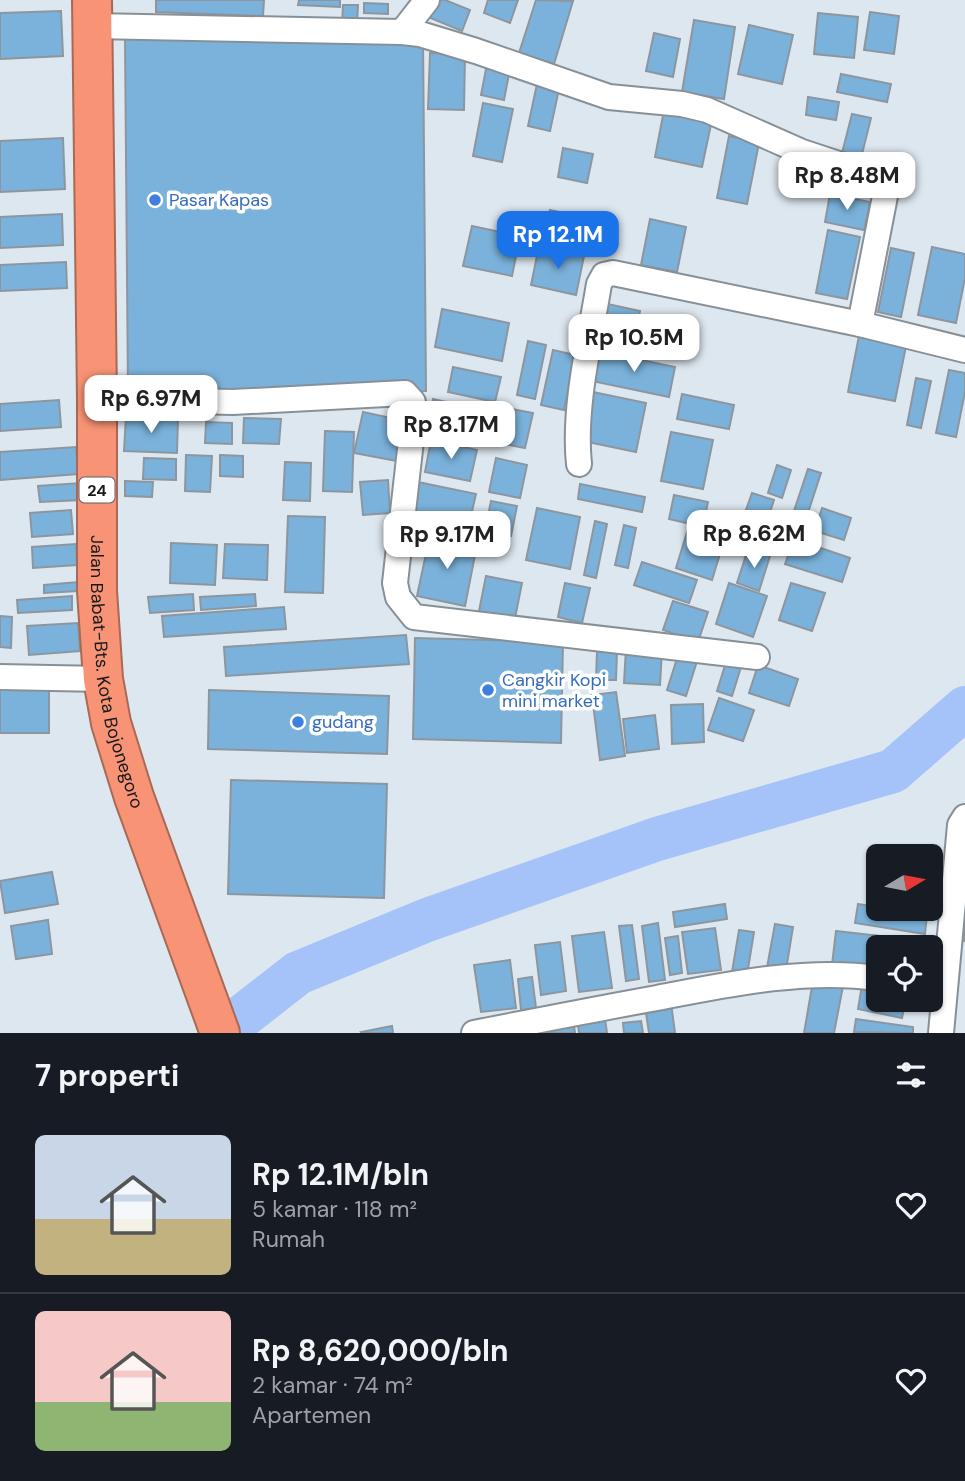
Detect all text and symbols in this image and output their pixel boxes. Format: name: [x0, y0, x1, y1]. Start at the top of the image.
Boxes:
pin: Rp 8.48M: [775, 152, 919, 212]
text: Rp 8.48M: [794, 160, 900, 190]
place label: Pasar Kapas: [169, 188, 269, 212]
marker: Pasar Kapas: [147, 192, 163, 208]
pin: Rp 12.1M: [486, 212, 630, 271]
text: Rp 12.1M: [513, 219, 603, 249]
pin: Rp 10.5M: [562, 314, 706, 374]
text: Rp 10.5M: [584, 322, 684, 352]
pin: Rp 6.97M: [79, 376, 223, 435]
text: Rp 6.97M: [101, 383, 201, 413]
pin: Rp 8.17M: [379, 402, 523, 461]
text: Rp 8.17M: [403, 409, 499, 439]
road number: 24: [80, 477, 114, 503]
pin: Rp 8.62M: [682, 510, 826, 570]
pin: Rp 9.17M: [375, 512, 519, 571]
text: Rp 8.62M: [703, 518, 805, 548]
text: Rp 9.17M: [399, 519, 495, 549]
street label: Jalan Babat-Bts. Kota Bojonegoro: [85, 535, 149, 812]
place label: Cangkir Kopi mini market: [502, 668, 606, 713]
marker: Cangkir Kopi mini market: [480, 682, 496, 698]
place label: gudang: [312, 710, 374, 734]
marker: gudang: [290, 714, 306, 730]
north arrow: [866, 844, 943, 920]
map controls: [866, 844, 943, 1012]
button: locate: [866, 935, 943, 1012]
text: 7 properti: [35, 1056, 179, 1095]
icon: filters: [892, 1056, 930, 1094]
text: Rp 12.1M/bln: [252, 1155, 429, 1194]
icon: home: [91, 1163, 175, 1247]
icon: heart: [892, 1186, 930, 1224]
text: 5 kamar · 118 m²: [252, 1194, 417, 1224]
text: Rumah: [252, 1224, 325, 1254]
text: Rp 8,620,000/bln: [252, 1331, 509, 1370]
icon: home: [91, 1339, 175, 1423]
icon: heart: [892, 1362, 930, 1400]
text: 2 kamar · 74 m²: [252, 1370, 413, 1400]
text: Apartemen: [252, 1400, 371, 1430]

